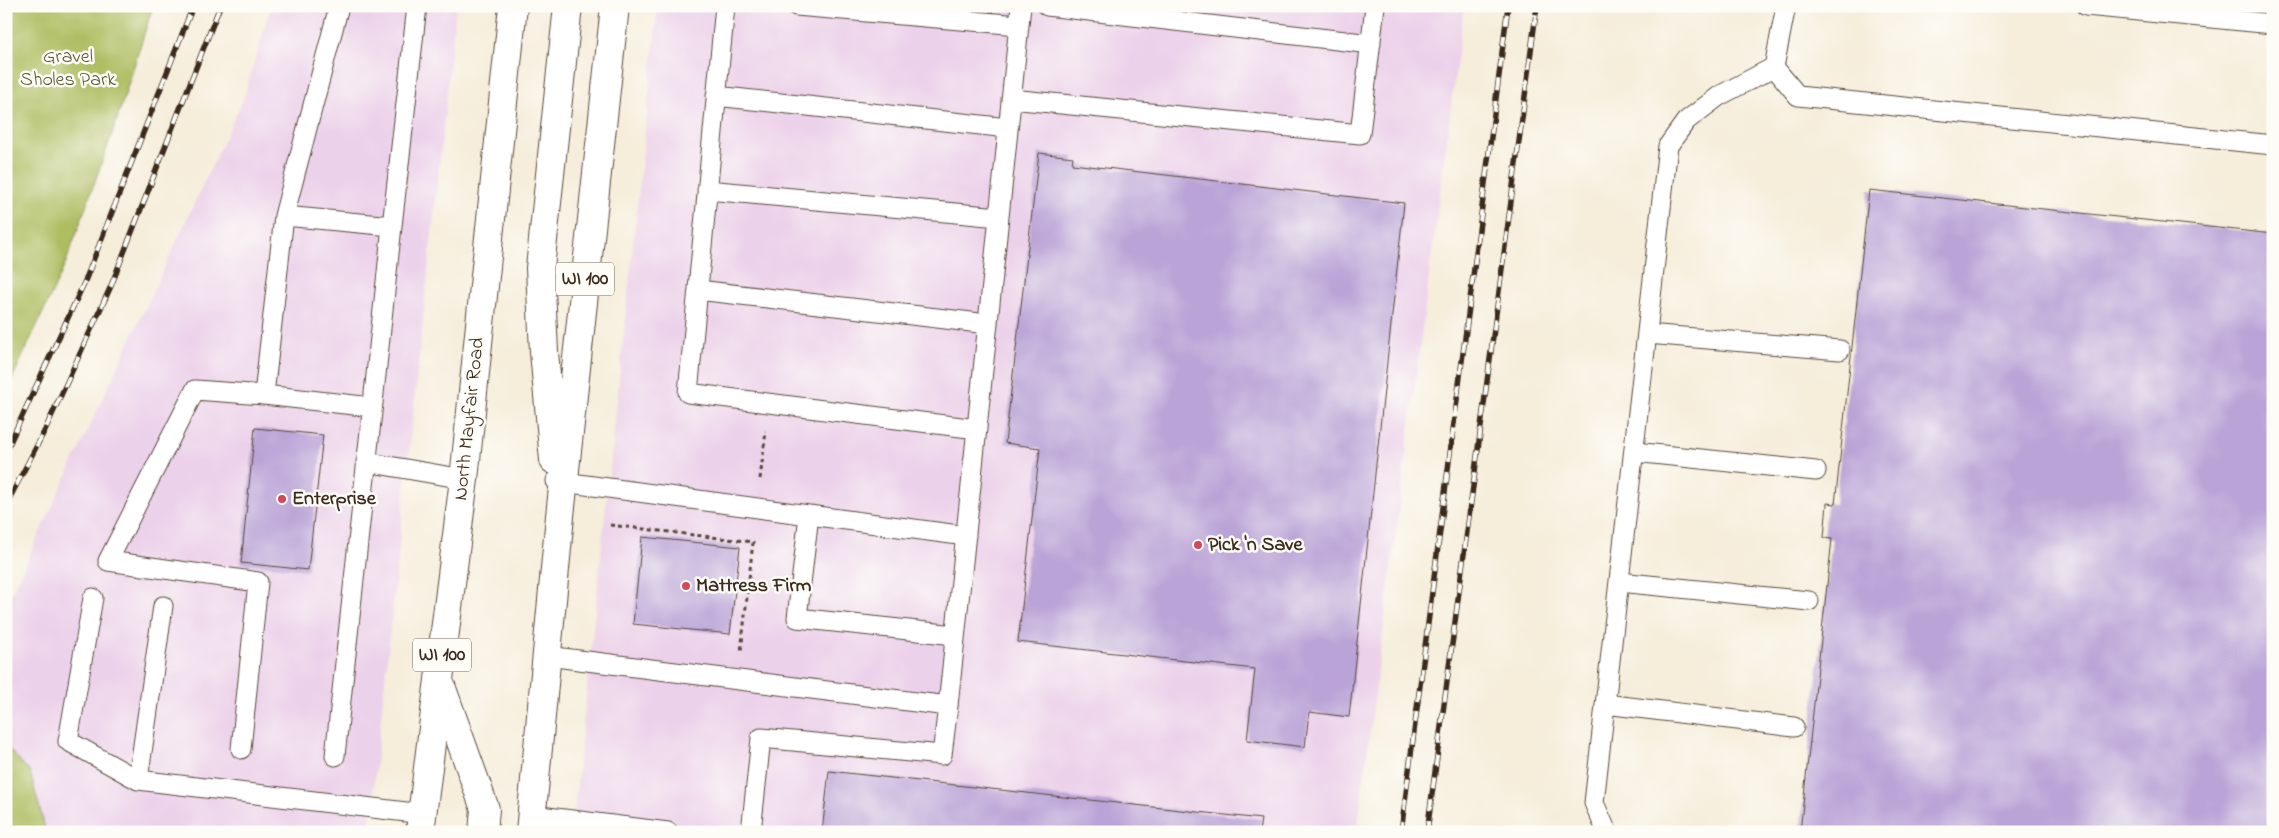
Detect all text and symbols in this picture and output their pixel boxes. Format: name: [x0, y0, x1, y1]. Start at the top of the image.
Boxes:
park label: Gravel Sholes Park: [20, 43, 116, 95]
road number: WI 100: [556, 262, 614, 296]
street label: North Mayfair Road: [447, 336, 493, 502]
place label: Enterprise: [292, 485, 377, 514]
marker: Enterprise: [276, 493, 288, 505]
place label: Pick 'n Save: [1208, 531, 1304, 560]
marker: Pick 'n Save: [1192, 539, 1204, 551]
place label: Mattress Firm: [696, 572, 812, 601]
marker: Mattress Firm: [680, 580, 692, 592]
road number: WI 100: [413, 638, 471, 672]

